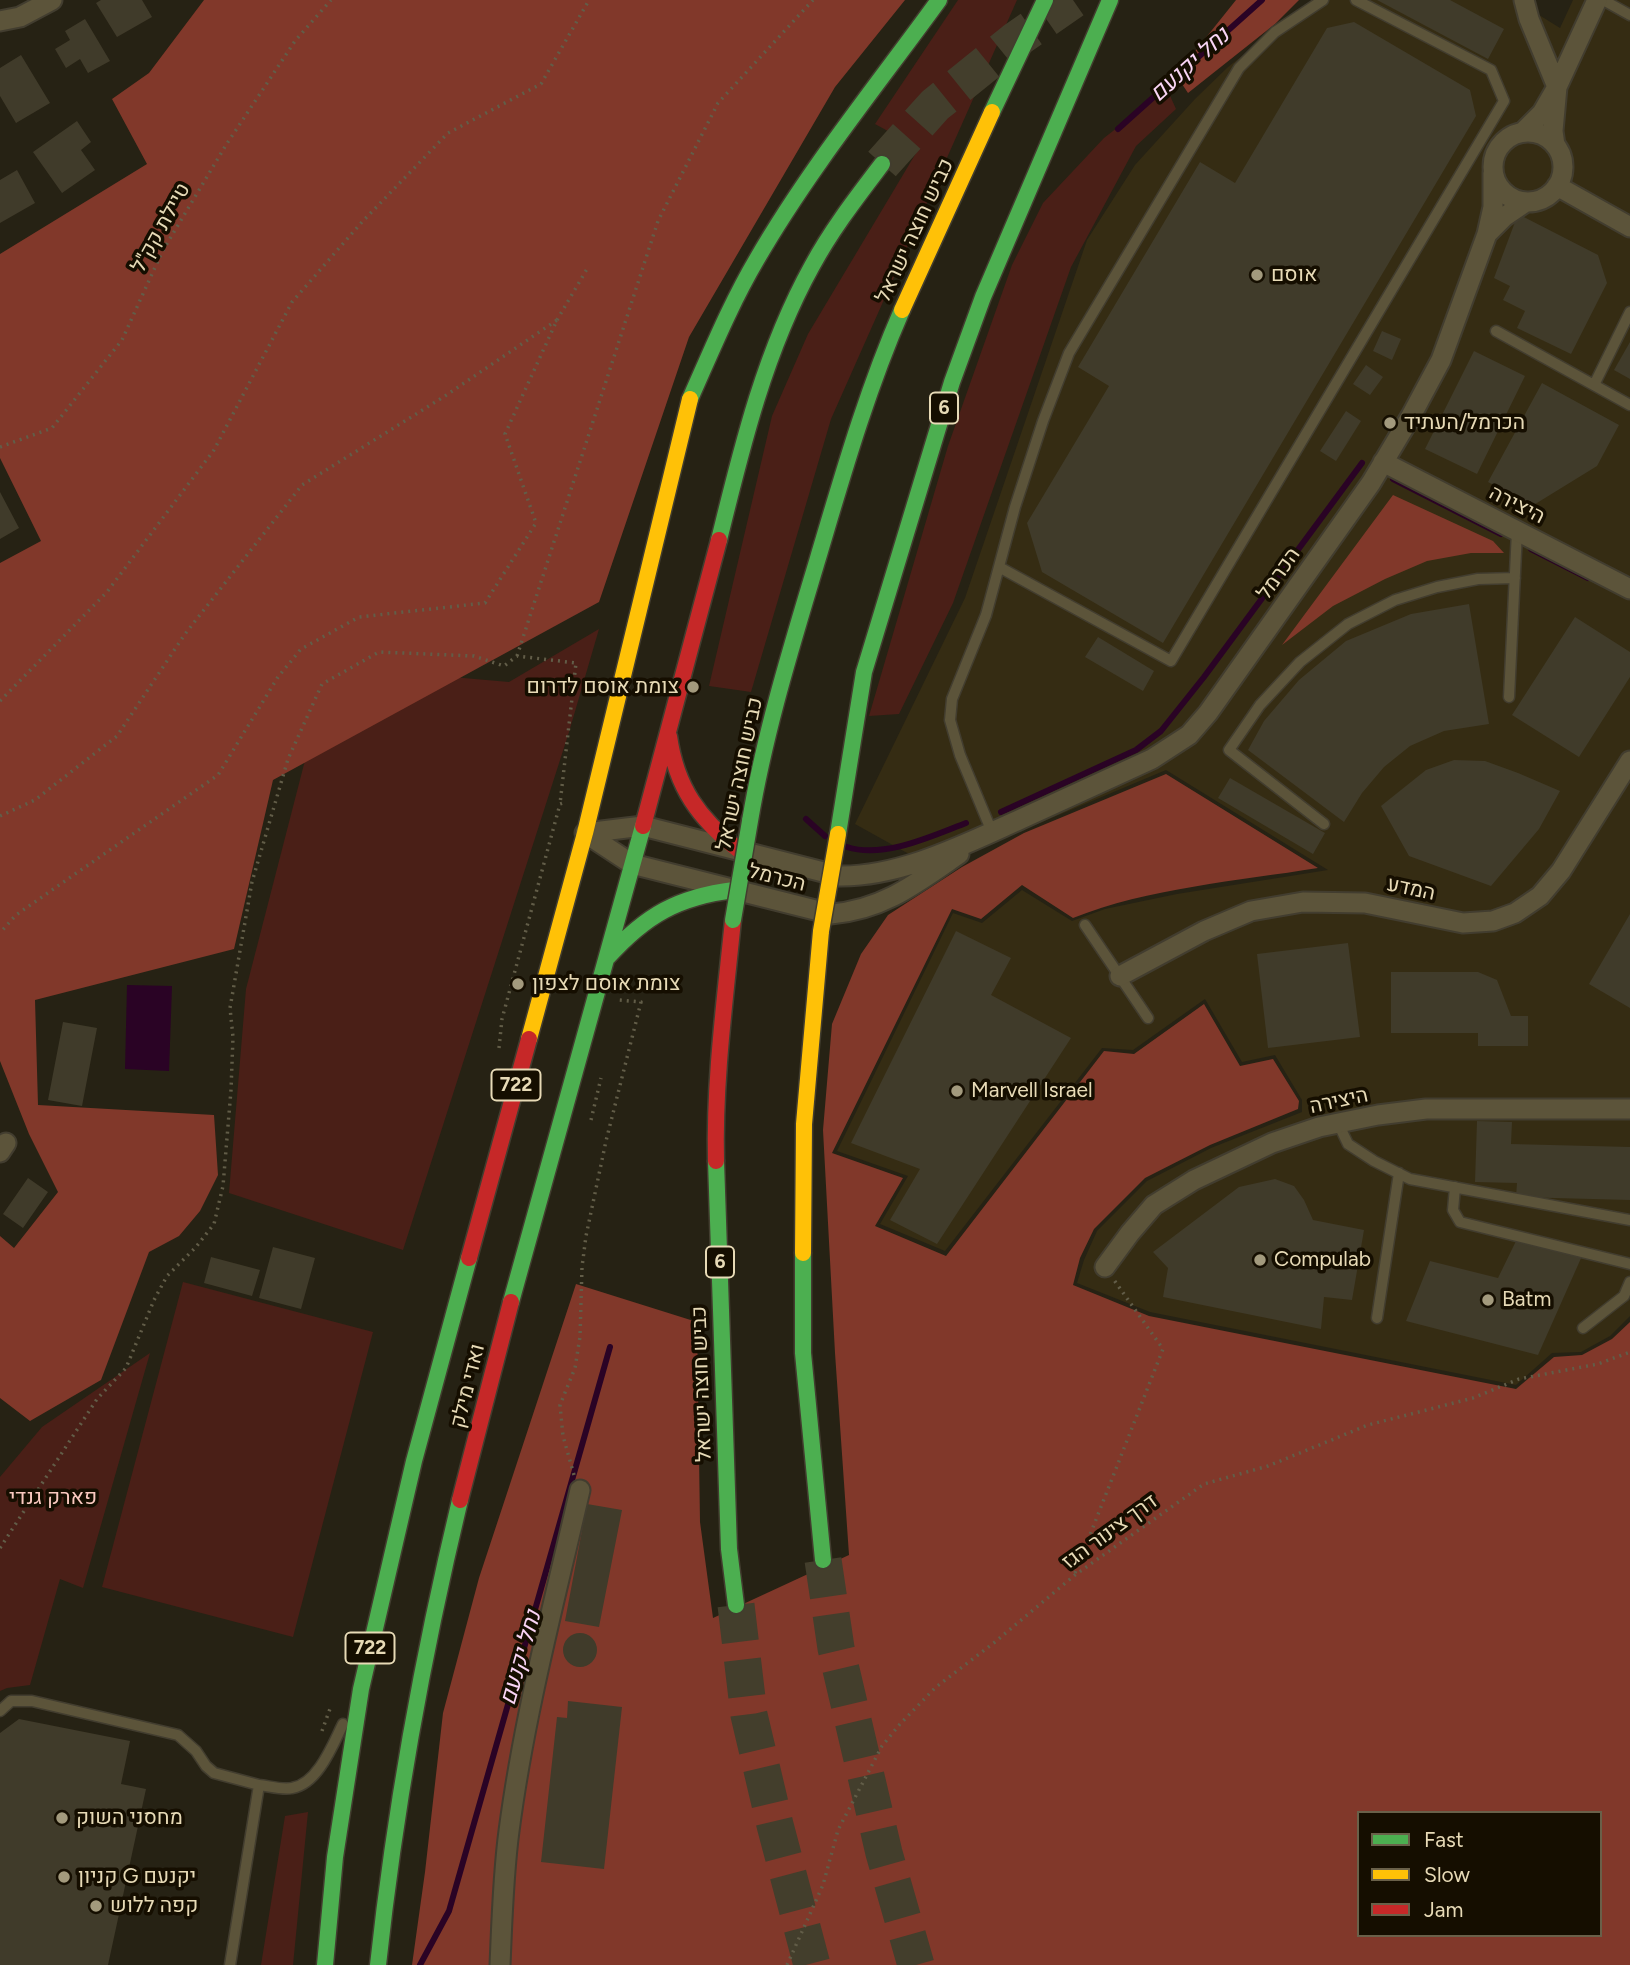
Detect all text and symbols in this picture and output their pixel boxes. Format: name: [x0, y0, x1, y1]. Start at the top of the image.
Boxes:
water label: נחל יקנעם: [1145, 22, 1235, 108]
street label: כביש חוצה ישראל: [871, 155, 959, 307]
street label: טיילת קק"ל: [126, 179, 196, 277]
place label: אוסם: [1271, 262, 1317, 288]
marker: אוסם: [1249, 267, 1265, 283]
road number: 6: [930, 392, 958, 424]
place label: הכרמל/העתיד: [1404, 410, 1525, 436]
marker: הכרמל/העתיד: [1382, 415, 1398, 431]
street label: היצירה: [1485, 480, 1549, 530]
street label: הכרמל: [1252, 543, 1306, 605]
place label: צומת אוסם לדרום: [527, 674, 679, 700]
marker: צומת אוסם לדרום: [685, 679, 701, 695]
street label: כביש חוצה ישראל: [711, 695, 769, 853]
street label: הכרמל: [746, 859, 808, 897]
street label: המדע: [1385, 872, 1437, 906]
place label: צומת אוסם לצפון: [532, 971, 681, 997]
marker: צומת אוסם לצפון: [510, 976, 526, 992]
road number: 722: [491, 1070, 540, 1100]
place label: Marvell Israel: [971, 1078, 1093, 1104]
marker: Marvell Israel: [949, 1083, 965, 1099]
street label: היצירה: [1307, 1083, 1371, 1119]
road number: 6: [706, 1246, 734, 1278]
place label: Compulab: [1274, 1247, 1371, 1273]
marker: Compulab: [1252, 1252, 1268, 1268]
place label: Batm: [1502, 1287, 1551, 1313]
marker: Batm: [1480, 1292, 1496, 1308]
street label: כביש חוצה ישראל: [687, 1306, 717, 1462]
street label: ואדי מילק: [445, 1341, 491, 1431]
park label: פארק גנדי: [9, 1485, 97, 1511]
street label: דרך צינור הגז: [1057, 1489, 1163, 1575]
water label: נחל יקנעם: [494, 1607, 548, 1709]
road number: 722: [346, 1632, 394, 1664]
place label: מחסני השוק: [76, 1805, 183, 1831]
marker: מחסני השוק: [54, 1810, 70, 1826]
legend: [1357, 1811, 1602, 1937]
text: Fast: [1424, 1827, 1464, 1852]
text: Slow: [1424, 1862, 1470, 1887]
place label: קניון G יקנעם: [78, 1864, 196, 1890]
marker: קניון G יקנעם: [56, 1869, 72, 1885]
place label: קפה ללוש: [110, 1893, 198, 1919]
text: Jam: [1424, 1897, 1463, 1922]
marker: קפה ללוש: [88, 1898, 104, 1914]

